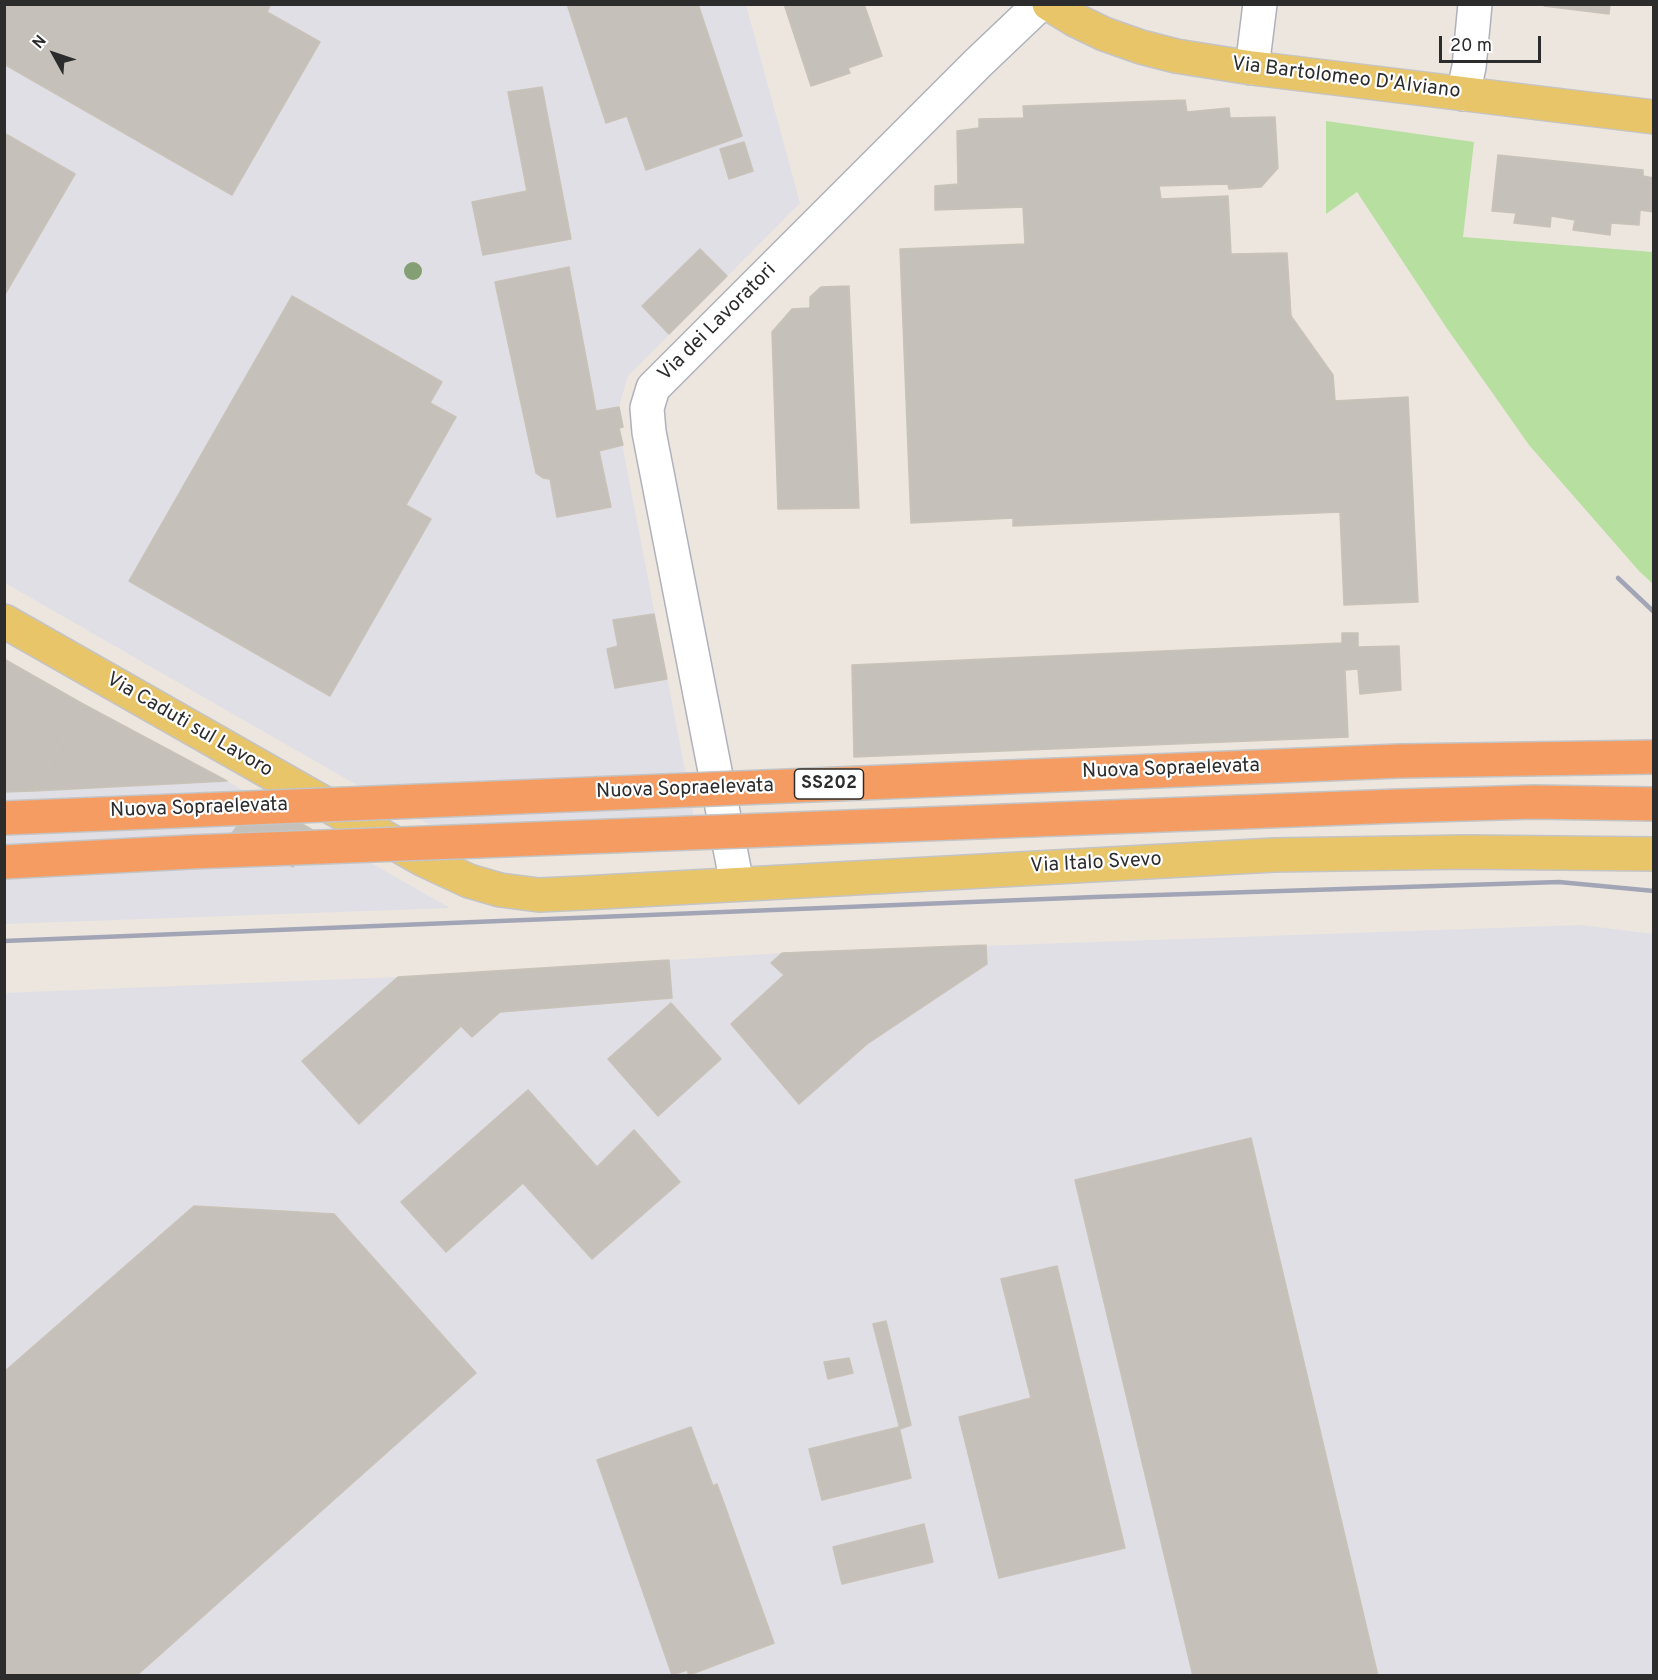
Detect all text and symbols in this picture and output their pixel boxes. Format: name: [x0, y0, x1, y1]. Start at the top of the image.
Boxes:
north arrow: [24, 24, 84, 84]
scale bar: [1442, 24, 1544, 62]
text: N: [29, 32, 52, 53]
text: 20 m: [1450, 35, 1492, 58]
street label: Via Bartolomeo D'Alviano: [1230, 53, 1462, 105]
street label: Via dei Lavoratori: [654, 259, 782, 387]
street label: Via Caduti sul Lavoro: [101, 669, 277, 783]
street label: Nuova Sopraelevata: [1082, 755, 1260, 785]
road number: SS202: [794, 769, 864, 799]
street label: Nuova Sopraelevata: [596, 775, 774, 805]
street label: Nuova Sopraelevata: [110, 794, 288, 824]
street label: Via Italo Svevo: [1030, 849, 1162, 879]

